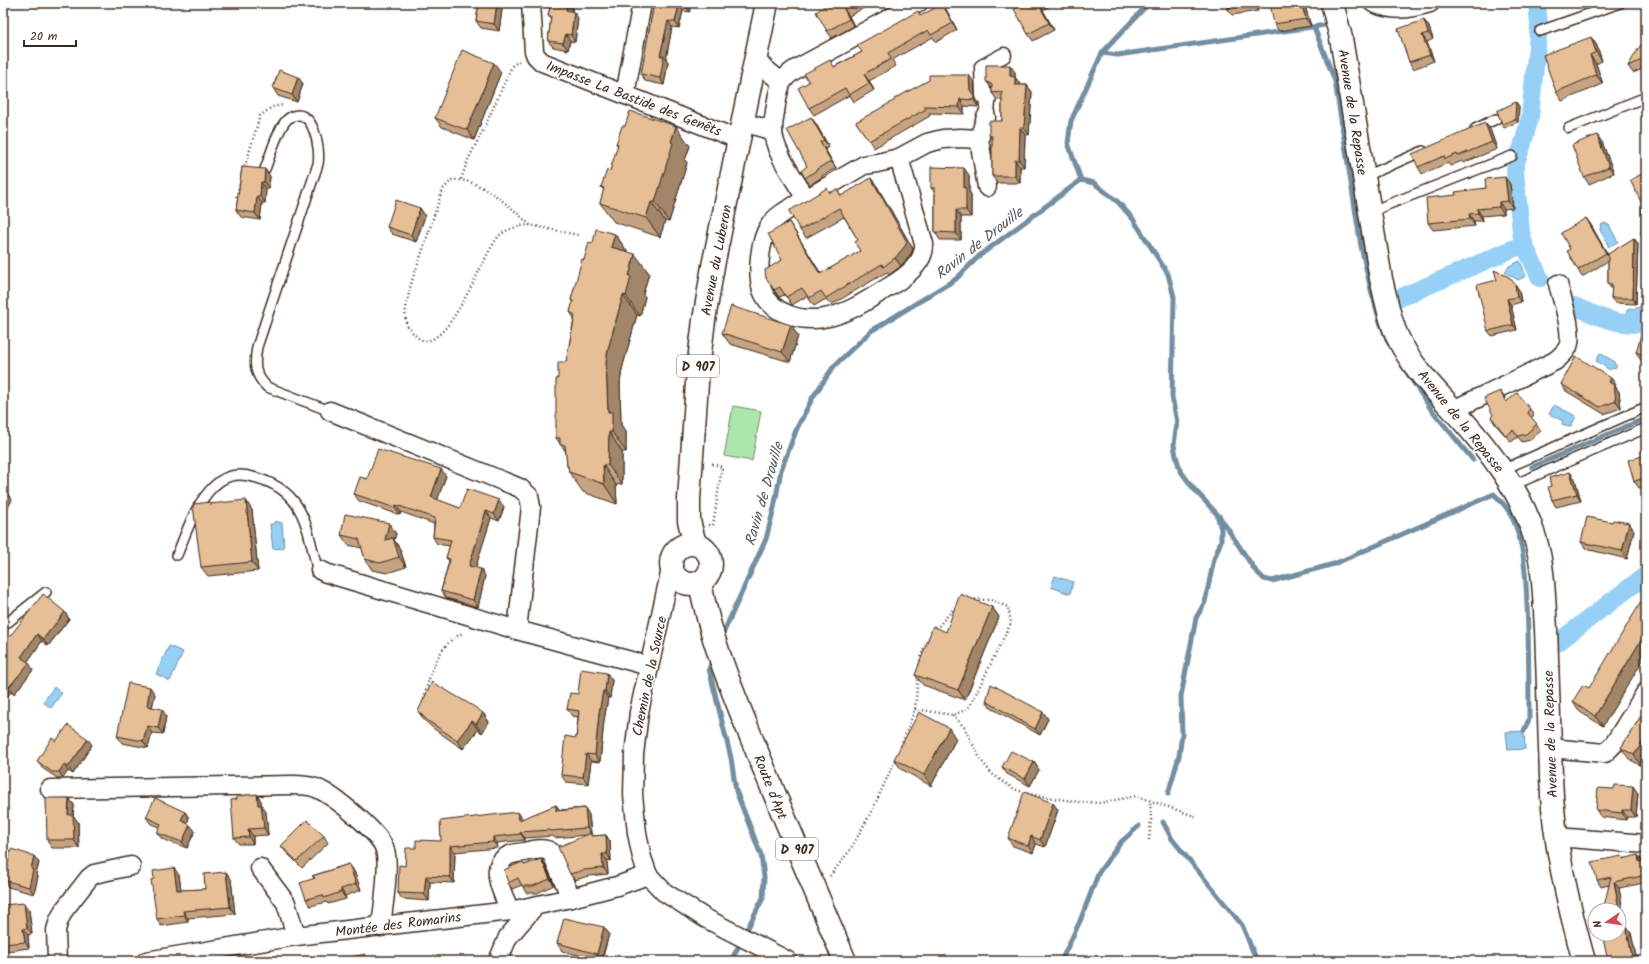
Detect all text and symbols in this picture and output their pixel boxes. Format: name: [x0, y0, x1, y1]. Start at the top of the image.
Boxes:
scale bar: [24, 22, 76, 48]
text: 20 m: [30, 27, 58, 46]
street label: Avenue de la Repasse: [1331, 48, 1373, 177]
street label: Impasse La Bastide des Genêts: [543, 55, 725, 143]
water label: Ravin de Drouille: [930, 201, 1030, 286]
street label: Avenue du Luberon: [695, 203, 739, 318]
road number: D 907: [677, 355, 719, 377]
street label: Avenue de la Repasse: [1412, 365, 1509, 479]
water label: Ravin de Drouille: [739, 439, 791, 549]
street label: Chemin de la Source: [627, 614, 674, 738]
street label: Avenue de la Repasse: [1538, 669, 1564, 798]
street label: Route d'Apt: [747, 752, 793, 824]
road number: D 907: [776, 838, 818, 860]
north arrow: [1587, 902, 1627, 942]
street label: Montée des Romarins: [334, 906, 462, 944]
text: N: [1589, 919, 1608, 929]

